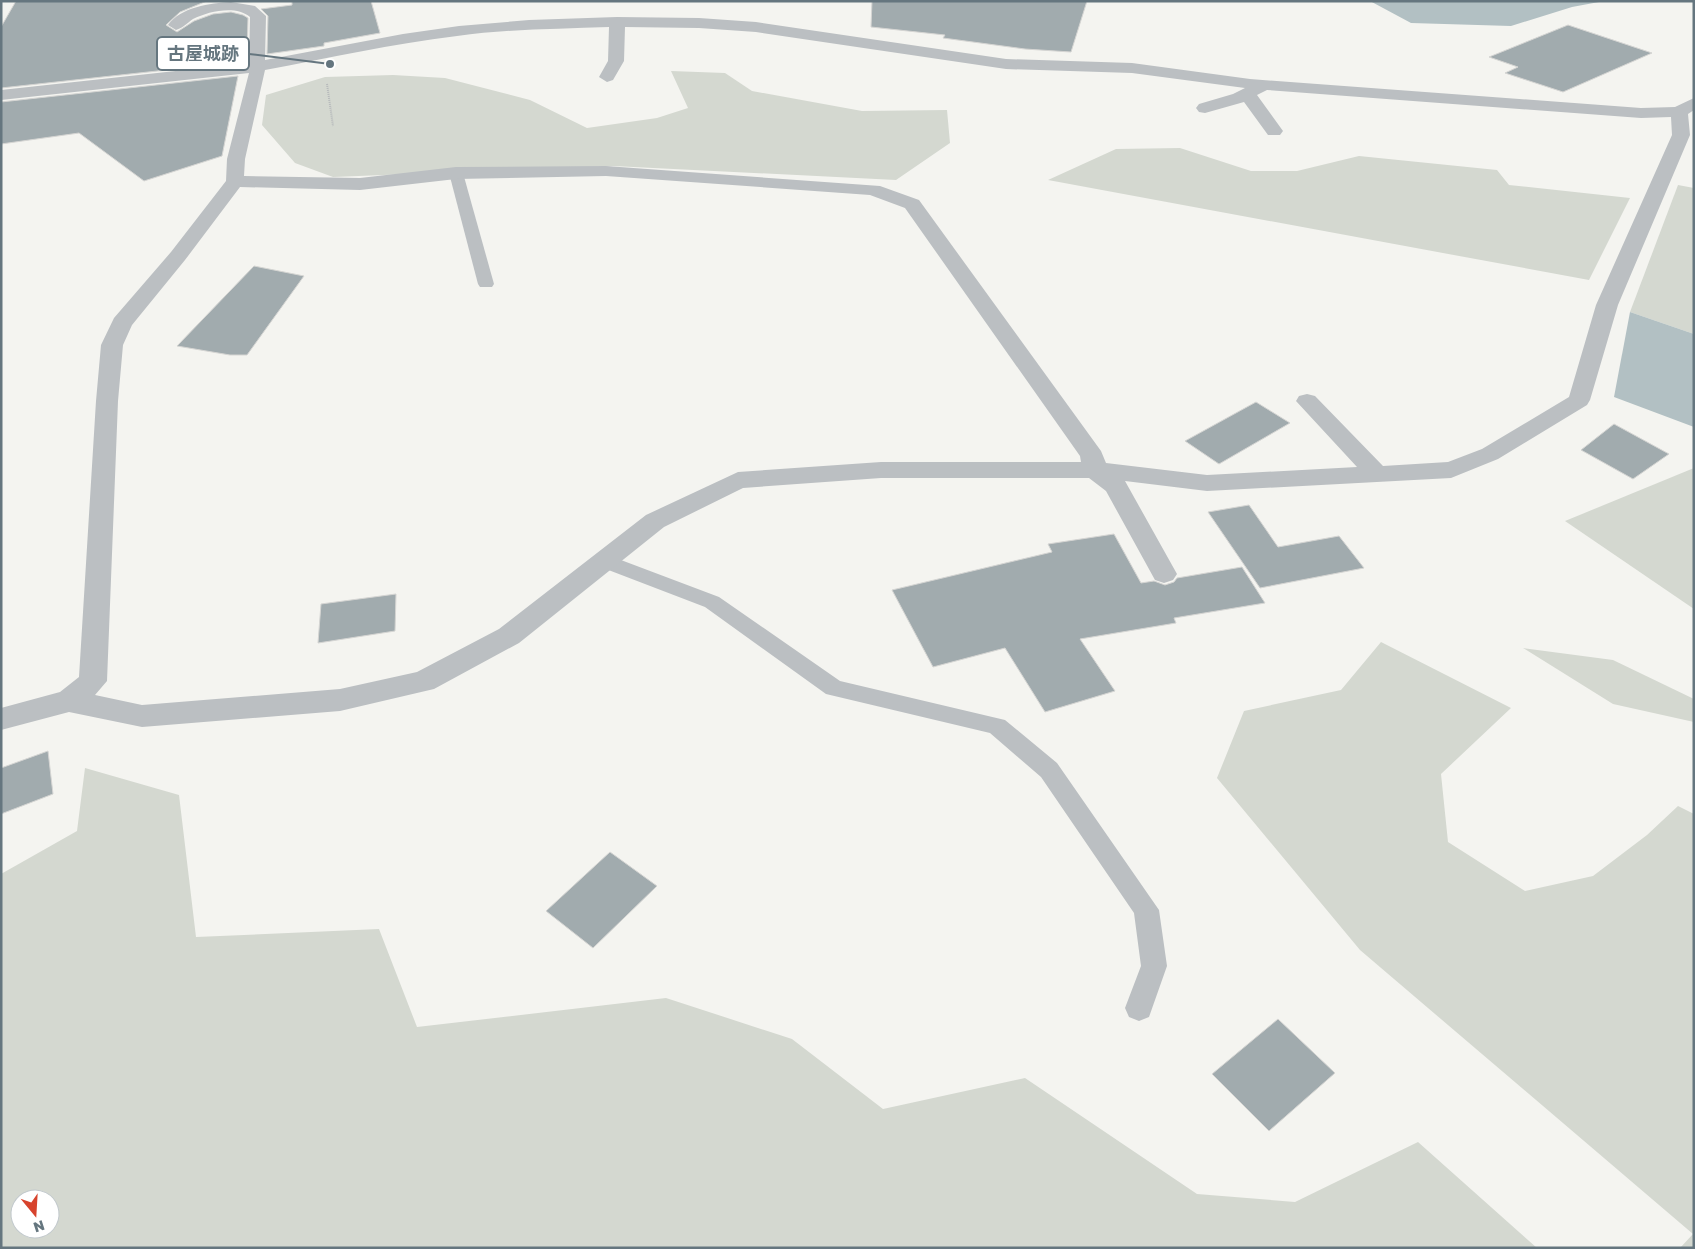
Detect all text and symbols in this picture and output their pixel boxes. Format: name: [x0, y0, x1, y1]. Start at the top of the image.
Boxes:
callout: 古屋城跡: [157, 37, 249, 70]
text: 古屋城跡: [167, 42, 239, 64]
north arrow: [10, 1189, 60, 1239]
text: N: [31, 1217, 47, 1237]

